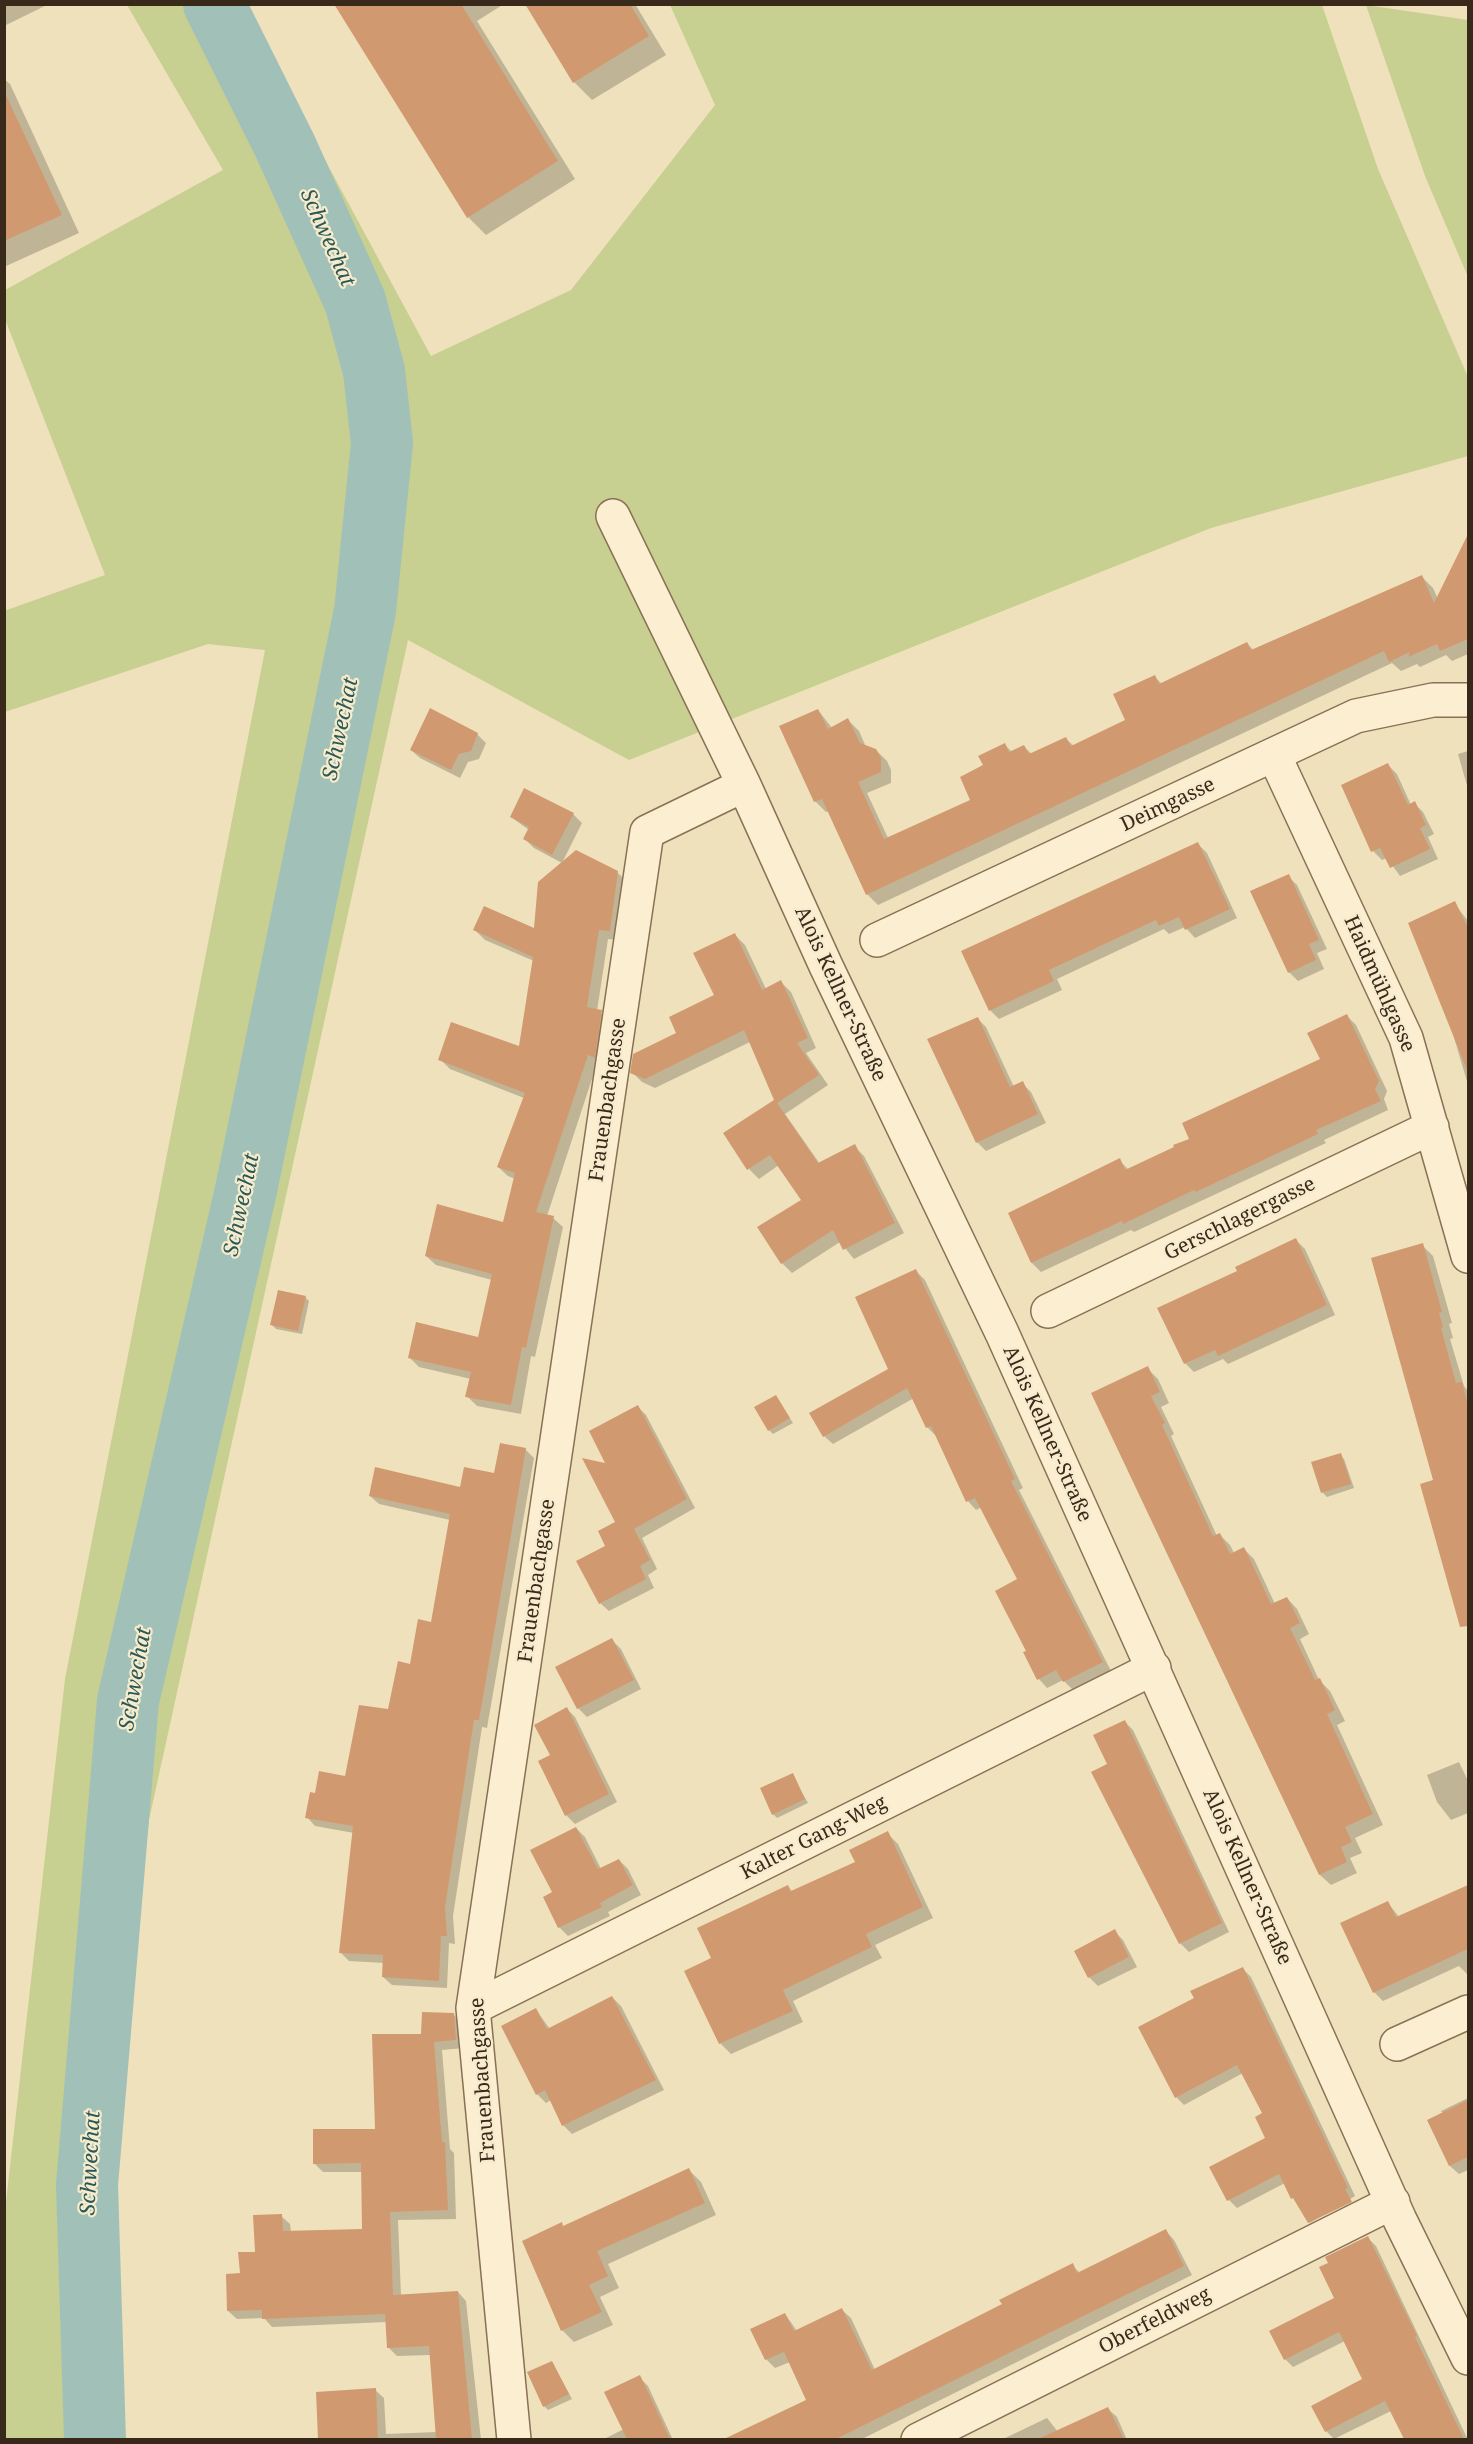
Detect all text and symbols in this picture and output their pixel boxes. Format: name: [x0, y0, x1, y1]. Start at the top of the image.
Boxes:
water label: Schwechat: [294, 185, 360, 291]
water label: Schwechat: [318, 675, 364, 783]
street label: Deimgasse: [1117, 773, 1219, 837]
street label: Alois Kellner-Straße: [789, 903, 891, 1085]
street label: Haidmühlgasse: [1338, 912, 1420, 1056]
street label: Frauenbachgasse: [585, 1017, 631, 1183]
water label: Schwechat: [219, 1151, 265, 1259]
street label: Gerschlagergasse: [1161, 1172, 1319, 1266]
street label: Alois Kellner-Straße: [997, 1342, 1097, 1526]
street label: Frauenbachgasse: [514, 1498, 560, 1664]
water label: Schwechat: [115, 1625, 157, 1733]
street label: Alois Kellner-Straße: [1197, 1785, 1297, 1969]
street label: Kalter Gang-Weg: [737, 1791, 891, 1885]
street label: Frauenbachgasse: [465, 1997, 501, 2163]
water label: Schwechat: [76, 2110, 106, 2216]
street label: Oberfeldweg: [1095, 2283, 1215, 2359]

